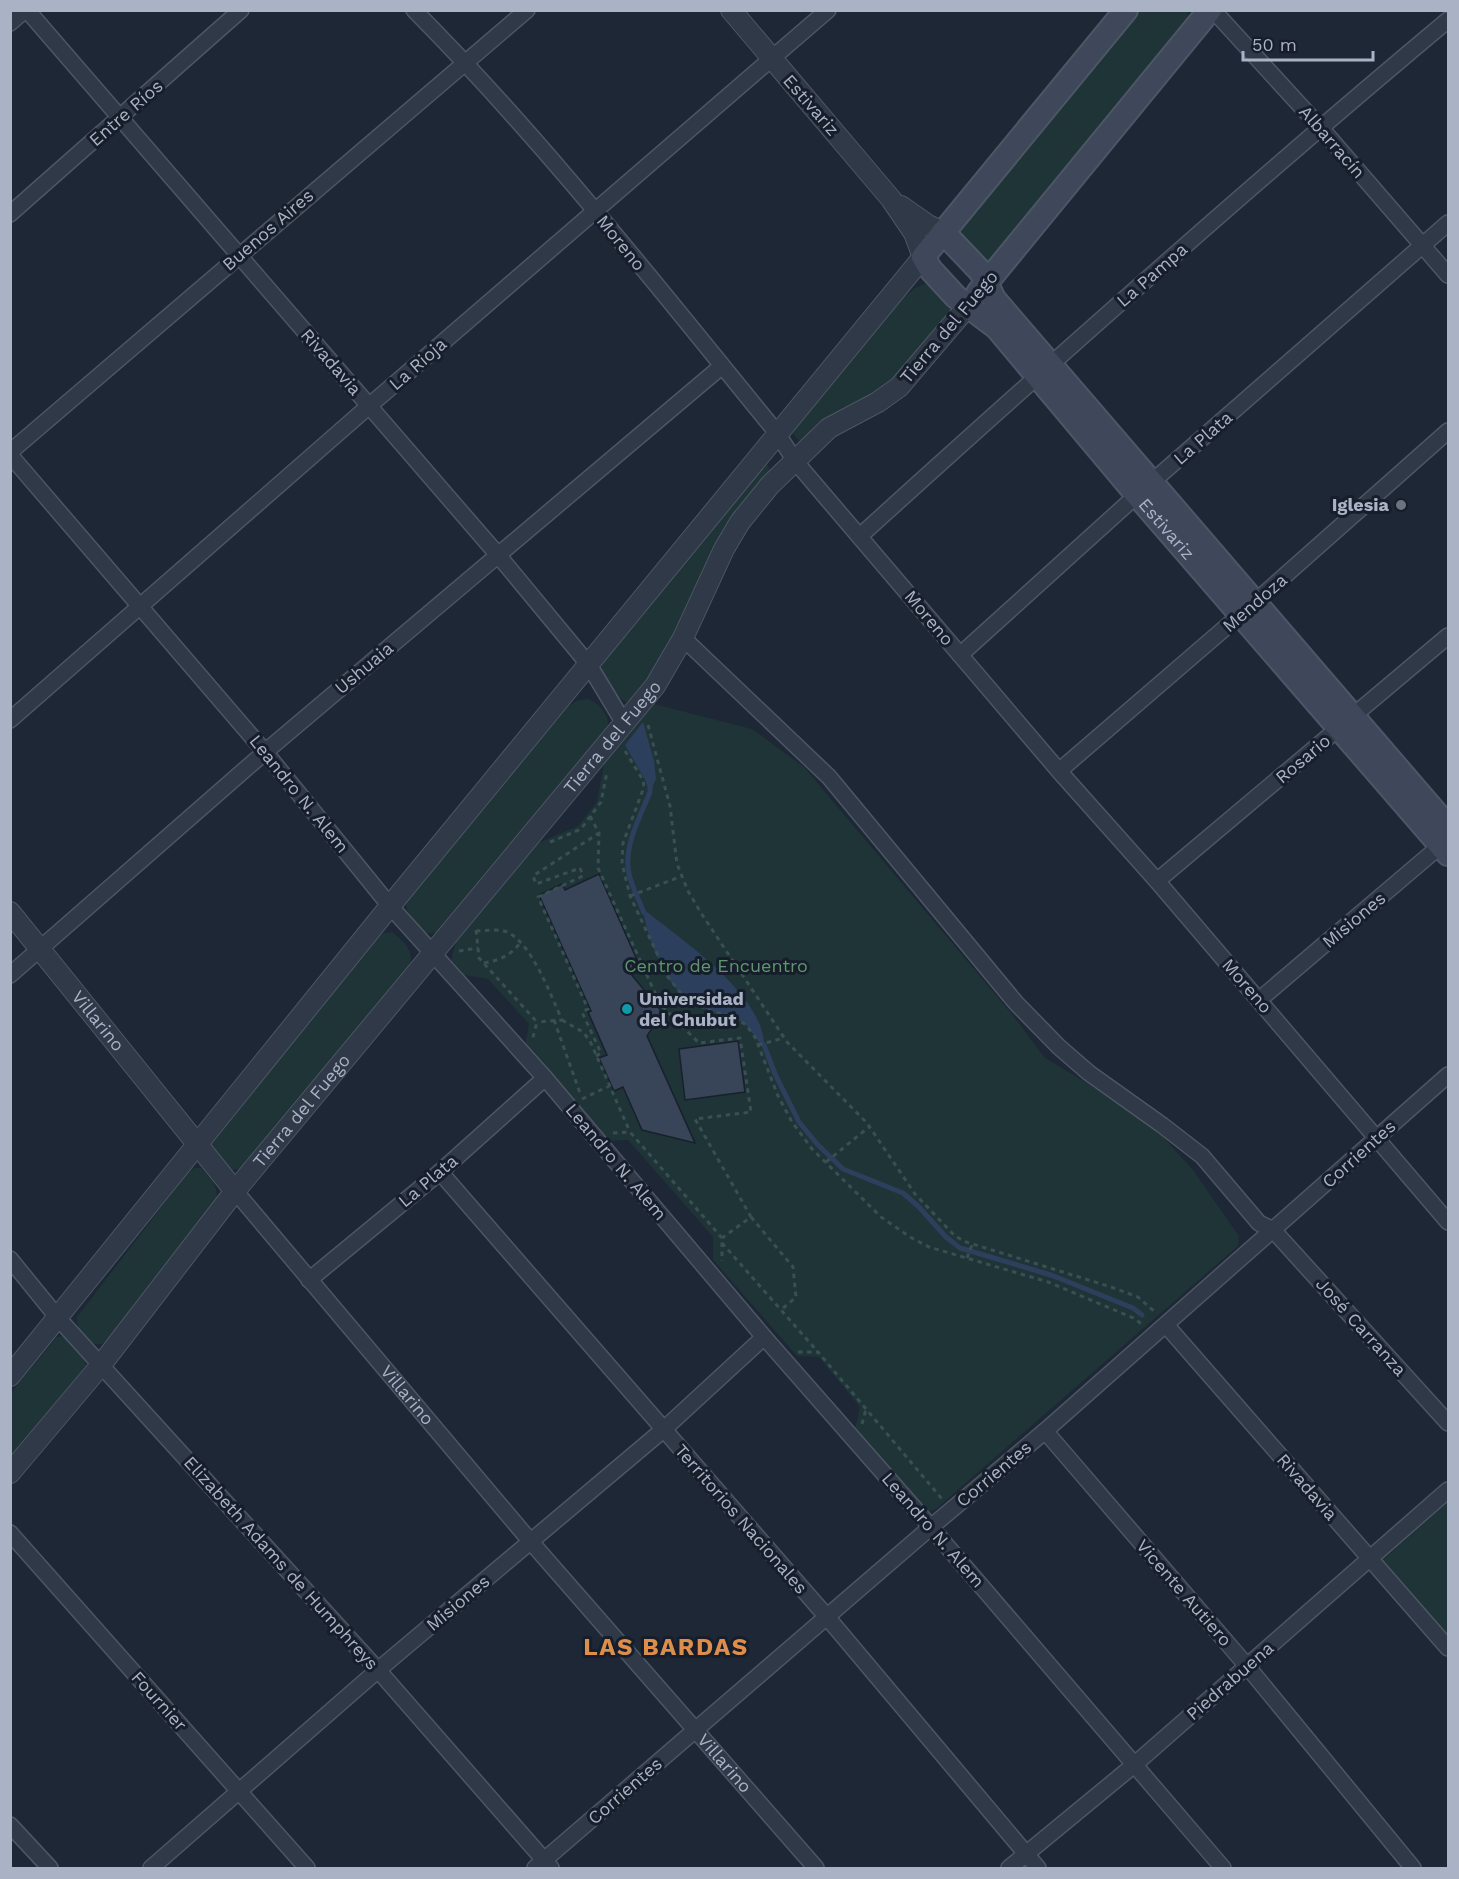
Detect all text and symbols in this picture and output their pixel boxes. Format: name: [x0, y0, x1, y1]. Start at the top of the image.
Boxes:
scale bar: [1243, 24, 1374, 62]
text: 50 m: [1252, 34, 1297, 55]
street label: Estivariz: [779, 70, 844, 140]
street label: Entre Ríos: [85, 75, 167, 150]
street label: Albarracín: [1295, 101, 1370, 182]
street label: Buenos Aires: [218, 184, 317, 275]
street label: Moreno: [593, 211, 650, 275]
street label: La Pampa: [1112, 238, 1191, 311]
street label: Tierra del Fuego: [895, 266, 1002, 387]
street label: Rivadavia: [297, 324, 366, 399]
street label: La Rioja: [385, 333, 451, 394]
street label: La Plata: [1169, 406, 1236, 469]
street label: Estivariz: [1134, 494, 1199, 564]
place label: Iglesia: [1332, 494, 1390, 515]
marker: Iglesia: [1394, 498, 1408, 512]
street label: Mendoza: [1218, 569, 1291, 636]
street label: Moreno: [900, 586, 958, 649]
street label: Ushuaia: [330, 637, 397, 698]
street label: Tierra del Fuego: [559, 676, 665, 798]
street label: Leandro N. Alem: [245, 730, 353, 857]
street label: Rosario: [1271, 730, 1334, 788]
street label: Misiones: [1318, 887, 1390, 952]
street label: Moreno: [1218, 954, 1277, 1017]
park label: Centro de Encuentro: [624, 955, 808, 976]
street label: Villarino: [68, 986, 129, 1055]
place label: Universidad del Chubut: [639, 988, 744, 1030]
marker: Universidad del Chubut: [620, 1002, 634, 1016]
street label: Tierra del Fuego: [248, 1050, 354, 1172]
street label: Leandro N. Alem: [561, 1099, 671, 1224]
street label: Corrientes: [1318, 1115, 1400, 1192]
street label: La Plata: [394, 1150, 462, 1211]
street label: José Carranza: [1312, 1273, 1411, 1380]
street label: Villarino: [376, 1361, 439, 1429]
street label: Corrientes: [952, 1436, 1035, 1511]
street label: Territorios Nacionales: [671, 1440, 812, 1598]
street label: Rivadavia: [1273, 1449, 1342, 1524]
street label: Elizabeth Adams de Humphreys: [180, 1452, 383, 1674]
street label: Leandro N. Alem: [878, 1468, 989, 1592]
street label: Vicente Autiero: [1132, 1535, 1236, 1650]
street label: Misiones: [422, 1570, 494, 1635]
district label: LAS BARDAS: [583, 1633, 749, 1661]
street label: Piedrabuena: [1182, 1637, 1278, 1724]
street label: Fournier: [127, 1667, 192, 1735]
street label: Villarino: [693, 1729, 756, 1797]
street label: Corrientes: [583, 1753, 666, 1829]

